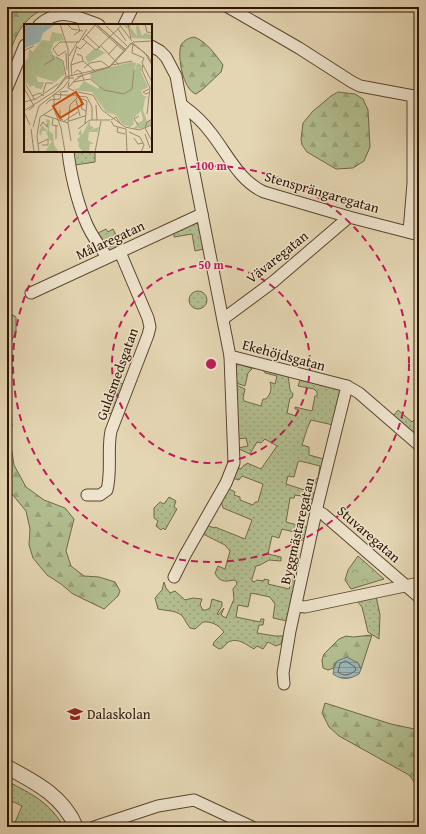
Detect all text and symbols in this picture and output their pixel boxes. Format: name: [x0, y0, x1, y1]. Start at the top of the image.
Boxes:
inset map: [24, 24, 152, 152]
text: 100 m: [195, 157, 228, 174]
street label: Stensprängaregatan: [262, 166, 382, 218]
street label: Målaregatan: [72, 215, 148, 265]
street label: Vävaregatan: [242, 226, 312, 288]
text: 50 m: [198, 256, 224, 273]
street label: Guldsmedsgatan: [91, 325, 143, 423]
street label: Ekehöjdsgatan: [240, 334, 328, 376]
centre of rings: [204, 357, 218, 371]
street label: Byggmästaregatan: [275, 475, 319, 586]
street label: Stuvaregatan: [333, 501, 405, 567]
place label: Dalaskolan: [87, 704, 151, 724]
school or university icon: Dalaskolan: [66, 705, 84, 723]

